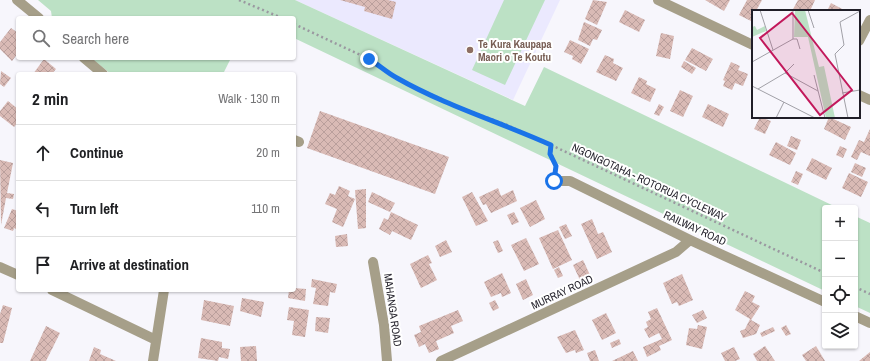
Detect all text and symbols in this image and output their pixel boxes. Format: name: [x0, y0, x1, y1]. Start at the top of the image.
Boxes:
inset map: [752, 10, 860, 118]
search box: [16, 16, 296, 60]
icon: search: [30, 27, 52, 49]
text: Search here: [62, 28, 129, 49]
place label: Te Kura Kaupapa Maori o Te Koutu: [478, 37, 552, 64]
marker: Te Kura Kaupapa Maori o Te Koutu: [465, 45, 475, 55]
route end: [360, 50, 378, 68]
text: 2 min: [32, 87, 68, 110]
text: Walk · 130 m: [218, 90, 280, 107]
street label: NGONGOTAHA - ROTORUA CYCLEWAY: [570, 140, 728, 224]
icon: ahead: [32, 142, 54, 164]
text: Continue: [70, 142, 123, 163]
text: 20 m: [256, 144, 280, 161]
route start: [545, 172, 563, 190]
icon: left: [32, 198, 54, 220]
text: Turn left: [70, 198, 118, 219]
text: 110 m: [251, 200, 280, 217]
map controls: [822, 205, 858, 349]
button: +: [822, 205, 858, 241]
street label: RAILWAY ROAD: [662, 207, 728, 249]
button: −: [822, 241, 858, 277]
icon: arrive: [32, 254, 54, 276]
text: Arrive at destination: [70, 254, 189, 275]
street label: MURRAY ROAD: [529, 272, 595, 312]
street label: MAHANGA ROAD: [381, 273, 405, 347]
button: locate: [822, 277, 858, 313]
button: layers: [822, 313, 858, 349]

